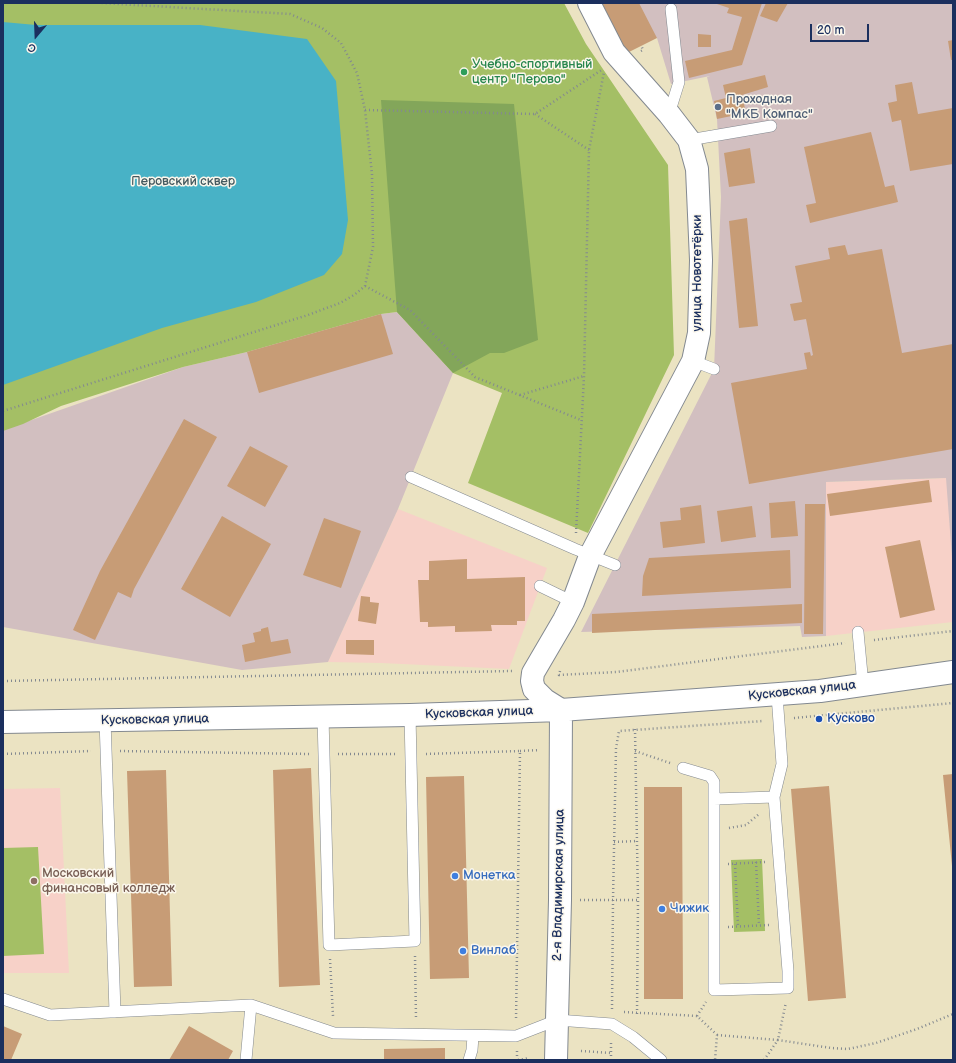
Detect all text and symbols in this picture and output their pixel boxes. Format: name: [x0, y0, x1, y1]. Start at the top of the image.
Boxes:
north arrow: [16, 16, 56, 56]
scale bar: [812, 16, 871, 42]
text: 20 m: [817, 23, 844, 38]
text: С: [26, 40, 38, 55]
place label: Учебно-спортивный центр "Перово": [472, 57, 592, 88]
marker: Учебно-спортивный центр "Перово": [459, 67, 469, 77]
place label: Проходная "МКБ Компас": [726, 92, 813, 123]
marker: Проходная "МКБ Компас": [713, 102, 723, 112]
park label: Перовский сквер: [131, 174, 235, 190]
street label: улица Новотетёрки: [690, 215, 706, 331]
street label: Кусковская улица: [747, 678, 857, 704]
street label: Кусковская улица: [425, 703, 533, 723]
street label: Кусковская улица: [101, 711, 209, 729]
place label: Кусково: [827, 711, 875, 727]
marker: Кусково: [814, 714, 824, 724]
street label: 2-я Владимирская улица: [550, 809, 568, 961]
place label: Московский финансовый колледж: [42, 866, 175, 897]
place label: Монетка: [463, 868, 516, 884]
marker: Монетка: [450, 871, 460, 881]
marker: Московский финансовый колледж: [29, 876, 39, 886]
place label: Чижик: [670, 901, 709, 917]
marker: Чижик: [657, 904, 667, 914]
place label: Винлаб: [471, 943, 516, 959]
marker: Винлаб: [458, 946, 468, 956]

